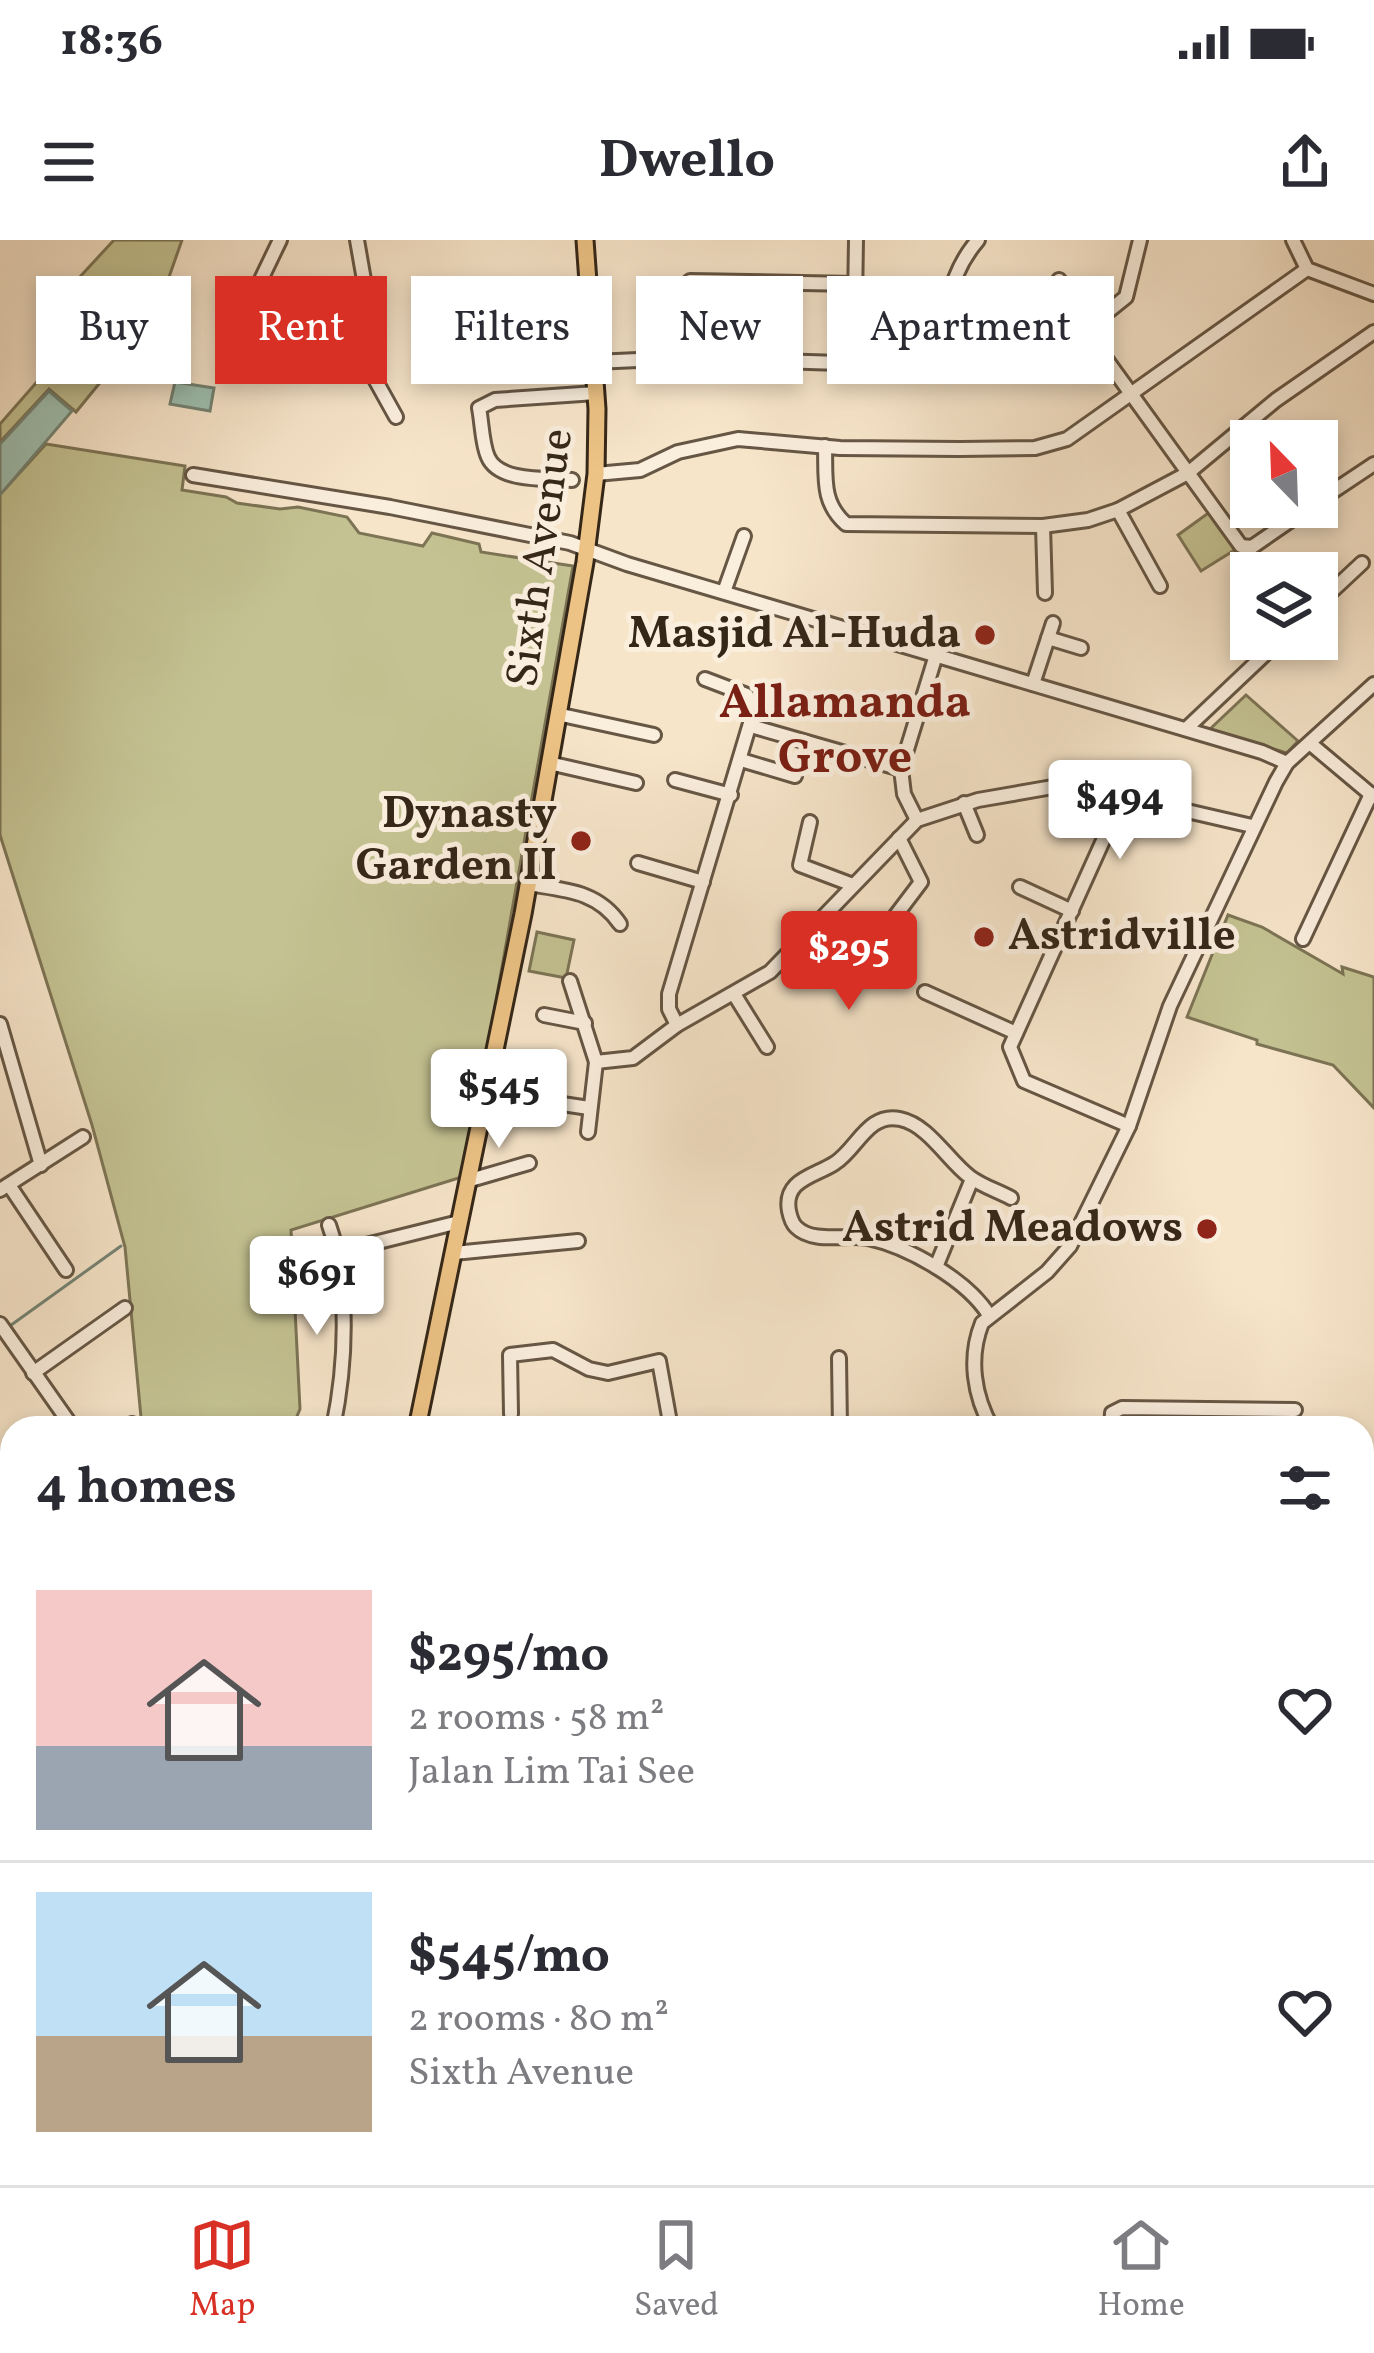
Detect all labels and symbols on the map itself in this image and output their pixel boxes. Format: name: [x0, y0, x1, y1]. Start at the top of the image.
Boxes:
north arrow: [1230, 420, 1338, 528]
street label: Sixth Avenue: [493, 425, 591, 691]
place label: Masjid Al-Huda: [628, 604, 961, 667]
marker: Masjid Al-Huda: [972, 622, 998, 648]
district label: Allamanda Grove: [719, 671, 971, 793]
pin: $494: [1049, 760, 1191, 862]
place label: Dynasty Garden II: [355, 784, 557, 899]
marker: Dynasty Garden II: [568, 828, 594, 854]
place label: Astridville: [1008, 906, 1236, 969]
pin: $295: [778, 911, 920, 1013]
marker: Astridville: [971, 924, 997, 950]
pin: $545: [428, 1049, 570, 1151]
place label: Astrid Meadows: [842, 1198, 1183, 1261]
marker: Astrid Meadows: [1194, 1216, 1220, 1242]
pin: $691: [246, 1236, 388, 1338]

